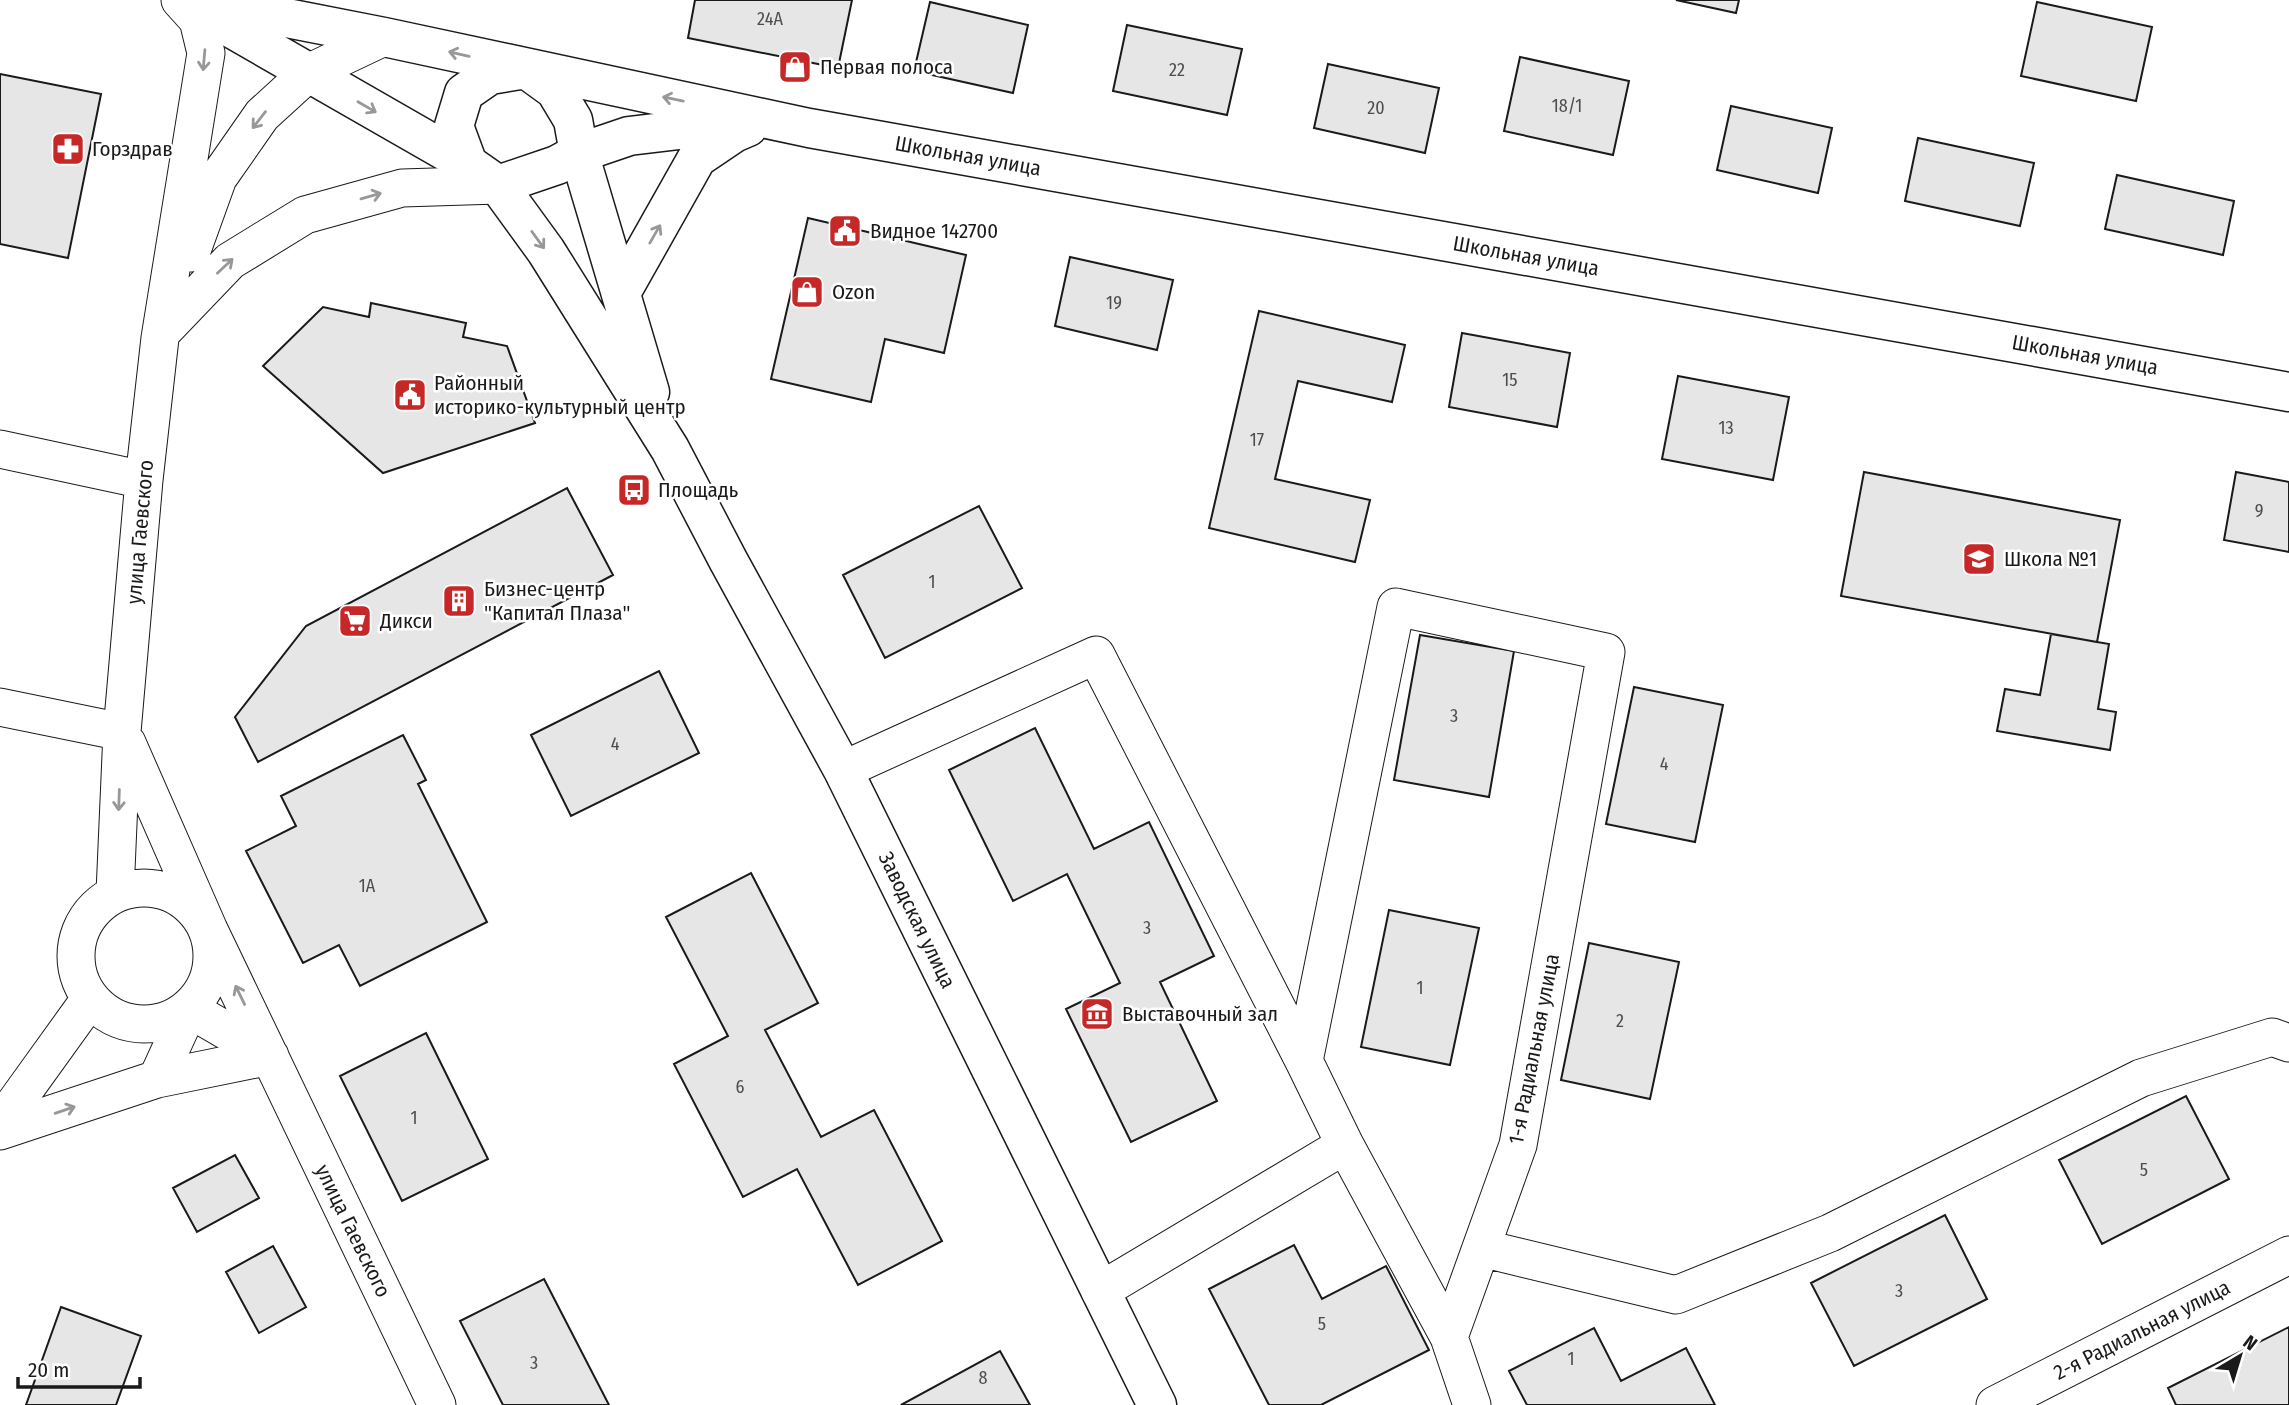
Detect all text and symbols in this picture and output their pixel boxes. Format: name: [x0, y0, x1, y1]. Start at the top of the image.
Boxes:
house number: 24А: [757, 8, 783, 30]
one-way arrow: [448, 47, 471, 60]
one-way arrow: [197, 48, 210, 71]
shop icon: Первая полоса: [776, 48, 814, 86]
place label: Первая полоса: [820, 54, 953, 80]
house number: 22: [1169, 59, 1185, 81]
one-way arrow: [662, 92, 685, 106]
house number: 18/1: [1552, 95, 1582, 117]
house number: 20: [1367, 97, 1385, 119]
one-way arrow: [357, 100, 377, 114]
one-way arrow: [252, 111, 267, 129]
pharmacy icon: Горздрав: [49, 130, 87, 168]
street label: Школьная улица: [893, 130, 1043, 182]
place label: Горздрав: [92, 136, 173, 162]
one-way arrow: [360, 189, 382, 202]
public building icon: Видное 142700: [826, 212, 864, 250]
place label: Видное 142700: [870, 218, 998, 244]
one-way arrow: [648, 225, 662, 245]
one-way arrow: [531, 230, 545, 249]
street label: Школьная улица: [1451, 230, 1601, 282]
one-way arrow: [217, 258, 234, 275]
shop icon: Ozon: [788, 273, 826, 311]
place label: Ozon: [832, 279, 875, 305]
house number: 19: [1106, 292, 1122, 314]
street label: Школьная улица: [2010, 329, 2160, 381]
house number: 15: [1502, 369, 1518, 391]
place label: Районный историко-культурный центр: [434, 370, 686, 420]
public building icon: Районный историко-культурный центр: [391, 376, 429, 414]
house number: 13: [1718, 417, 1734, 439]
house number: 17: [1250, 429, 1264, 451]
street label: улица Гаевского: [121, 459, 159, 605]
bus stop icon: Площадь: [615, 471, 653, 509]
place label: Площадь: [658, 477, 738, 503]
house number: 9: [2255, 500, 2263, 522]
school or university icon: Школа №1: [1960, 540, 1998, 578]
place label: Школа №1: [2004, 546, 2097, 572]
house number: 1: [928, 571, 936, 593]
place label: Бизнес-центр "Капитал Плаза": [484, 576, 630, 626]
building icon: Бизнес-центр "Капитал Плаза": [440, 582, 478, 620]
supermarket icon: Дикси: [336, 602, 374, 640]
place label: Дикси: [379, 608, 433, 634]
house number: 3: [1450, 705, 1458, 727]
house number: 4: [611, 733, 620, 755]
house number: 4: [1660, 753, 1669, 775]
one-way arrow: [113, 789, 126, 812]
street label: Заводская улица: [873, 847, 961, 993]
house number: 1А: [359, 875, 376, 897]
house number: 3: [1143, 917, 1151, 939]
street label: 1-я Радиальная улица: [1503, 952, 1565, 1146]
house number: 1: [1416, 977, 1424, 999]
one-way arrow: [233, 985, 246, 1006]
museum icon: Выставочный зал: [1078, 995, 1116, 1033]
place label: Выставочный зал: [1122, 1001, 1278, 1027]
house number: 2: [1616, 1010, 1624, 1032]
house number: 6: [736, 1076, 745, 1098]
one-way arrow: [53, 1102, 75, 1115]
house number: 1: [410, 1107, 418, 1129]
house number: 5: [2140, 1159, 2148, 1181]
street label: улица Гаевского: [310, 1160, 396, 1302]
street label: 2-я Радиальная улица: [2049, 1274, 2235, 1386]
house number: 3: [1895, 1280, 1903, 1302]
house number: 5: [1318, 1313, 1326, 1335]
north arrow: [2205, 1321, 2275, 1391]
text: N: [2239, 1330, 2262, 1356]
scale bar: [18, 1346, 140, 1390]
house number: 1: [1567, 1348, 1575, 1370]
house number: 3: [530, 1352, 538, 1374]
text: 20 m: [28, 1357, 69, 1383]
house number: 8: [979, 1367, 988, 1389]

